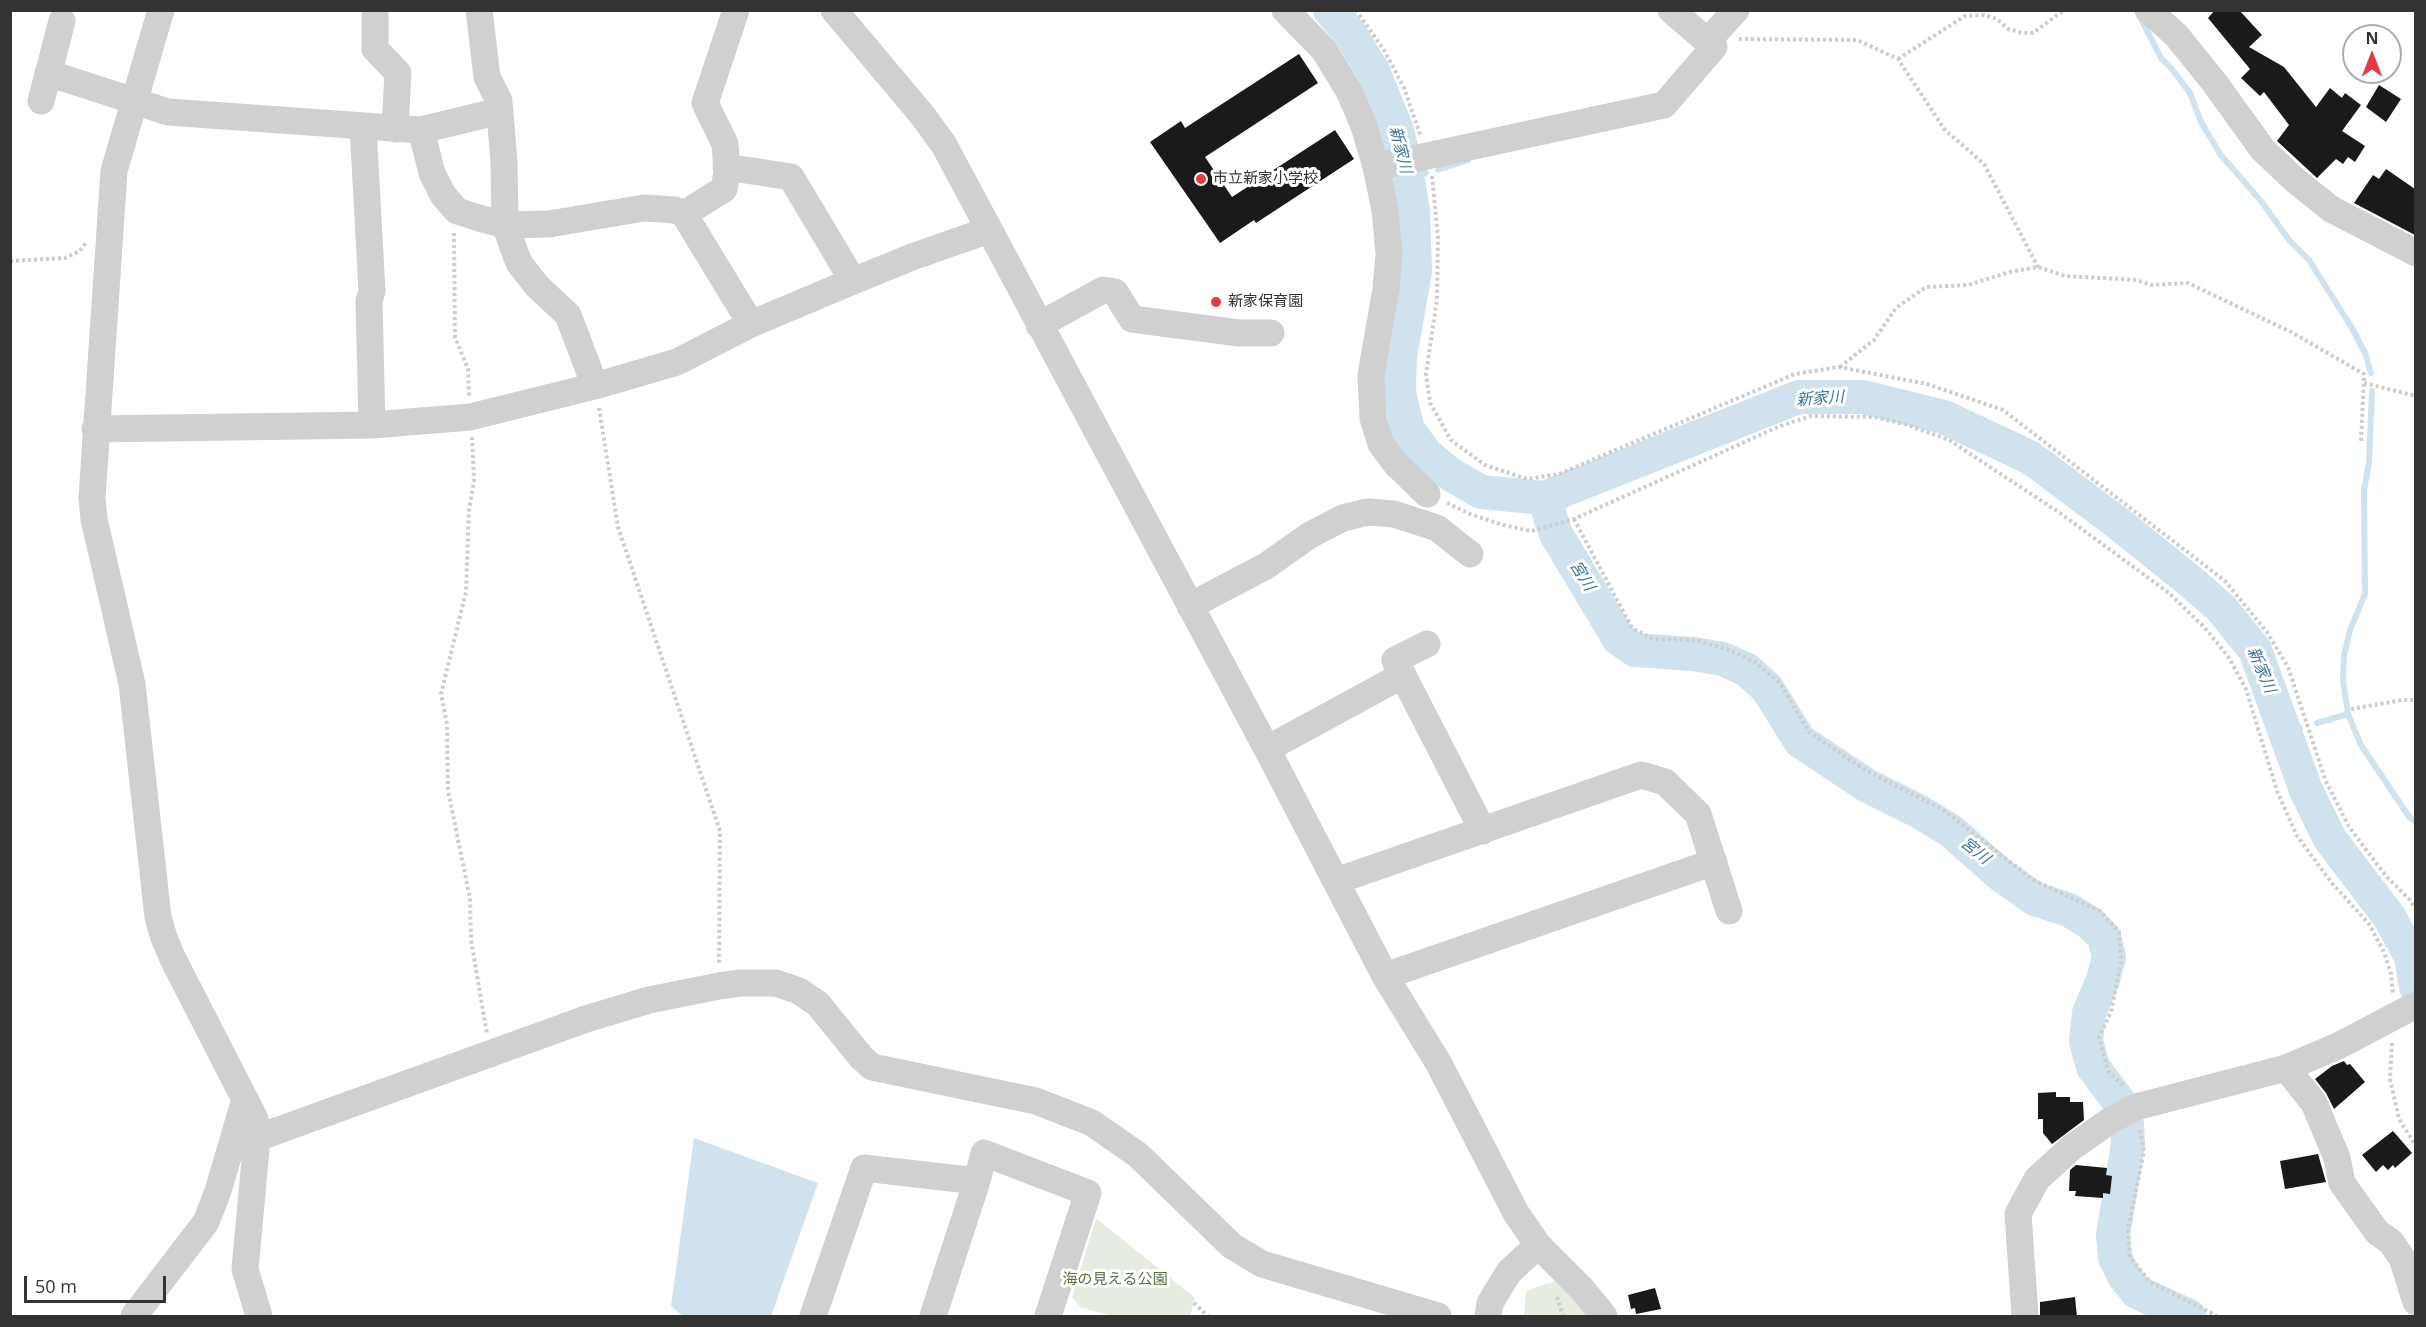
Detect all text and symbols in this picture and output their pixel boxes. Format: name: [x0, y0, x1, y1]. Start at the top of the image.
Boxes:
north arrow: [2342, 24, 2402, 84]
text: N: [2365, 27, 2379, 49]
water label: 新家川: [1385, 124, 1415, 176]
place label: 市立新家小学校: [1213, 170, 1318, 188]
marker: 市立新家小学校: [1194, 172, 1208, 186]
place label: 新家保育園: [1228, 293, 1303, 311]
marker: 新家保育園: [1209, 295, 1223, 309]
water label: 新家川: [1795, 388, 1845, 410]
water label: 宮川: [1566, 557, 1598, 595]
water label: 新家川: [2243, 644, 2279, 696]
water label: 宮川: [1957, 833, 1993, 869]
scale bar: [27, 1264, 170, 1302]
park label: 海の見える公園: [1063, 1271, 1167, 1289]
text: 50 m: [35, 1274, 77, 1298]

